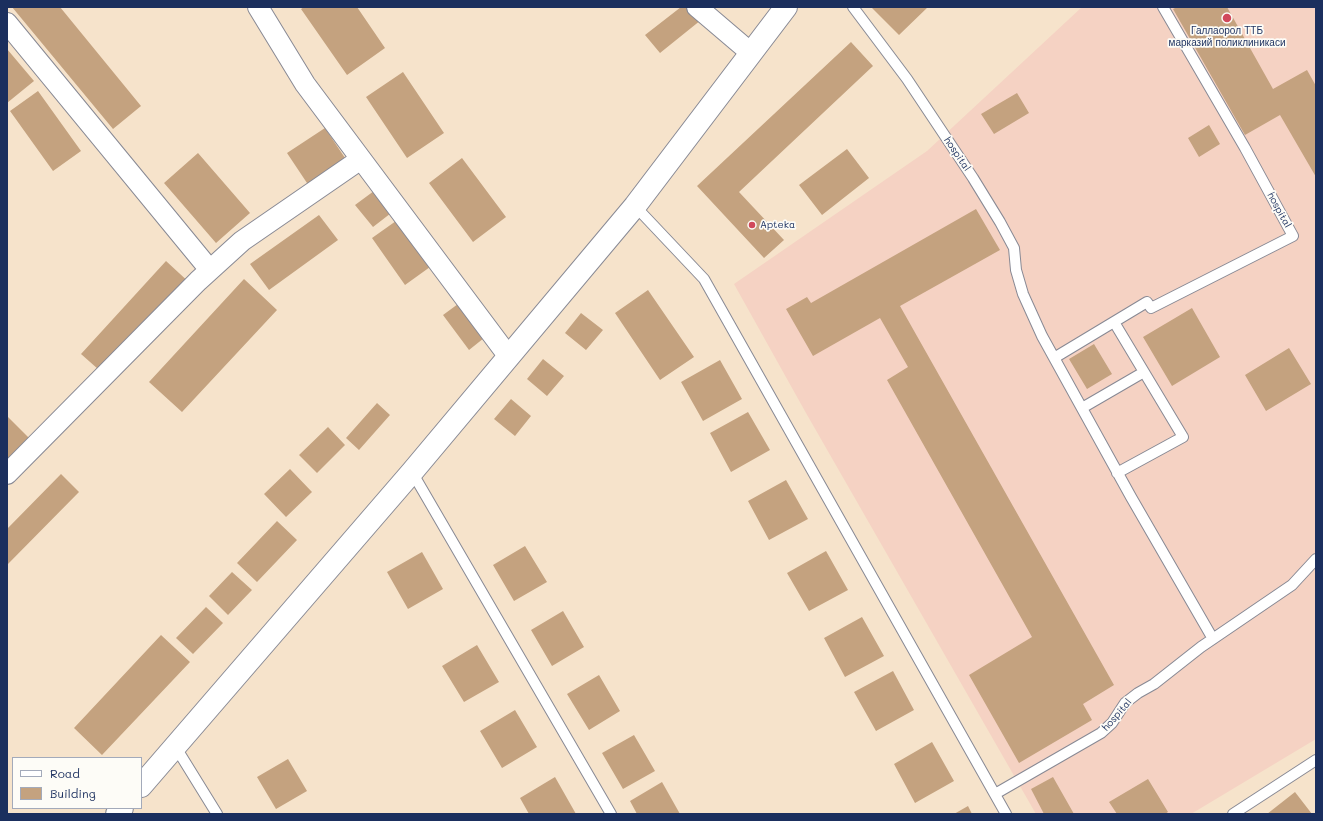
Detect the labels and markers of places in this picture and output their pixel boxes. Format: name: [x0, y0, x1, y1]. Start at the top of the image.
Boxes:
marker: Галлаорол ТТБ марказий поликлиникаси: [1221, 12, 1233, 24]
place label: Галлаорол ТТБ марказий поликлиникаси: [1169, 25, 1285, 48]
place label: Apteka: [760, 219, 795, 231]
marker: Apteka: [747, 220, 757, 230]

